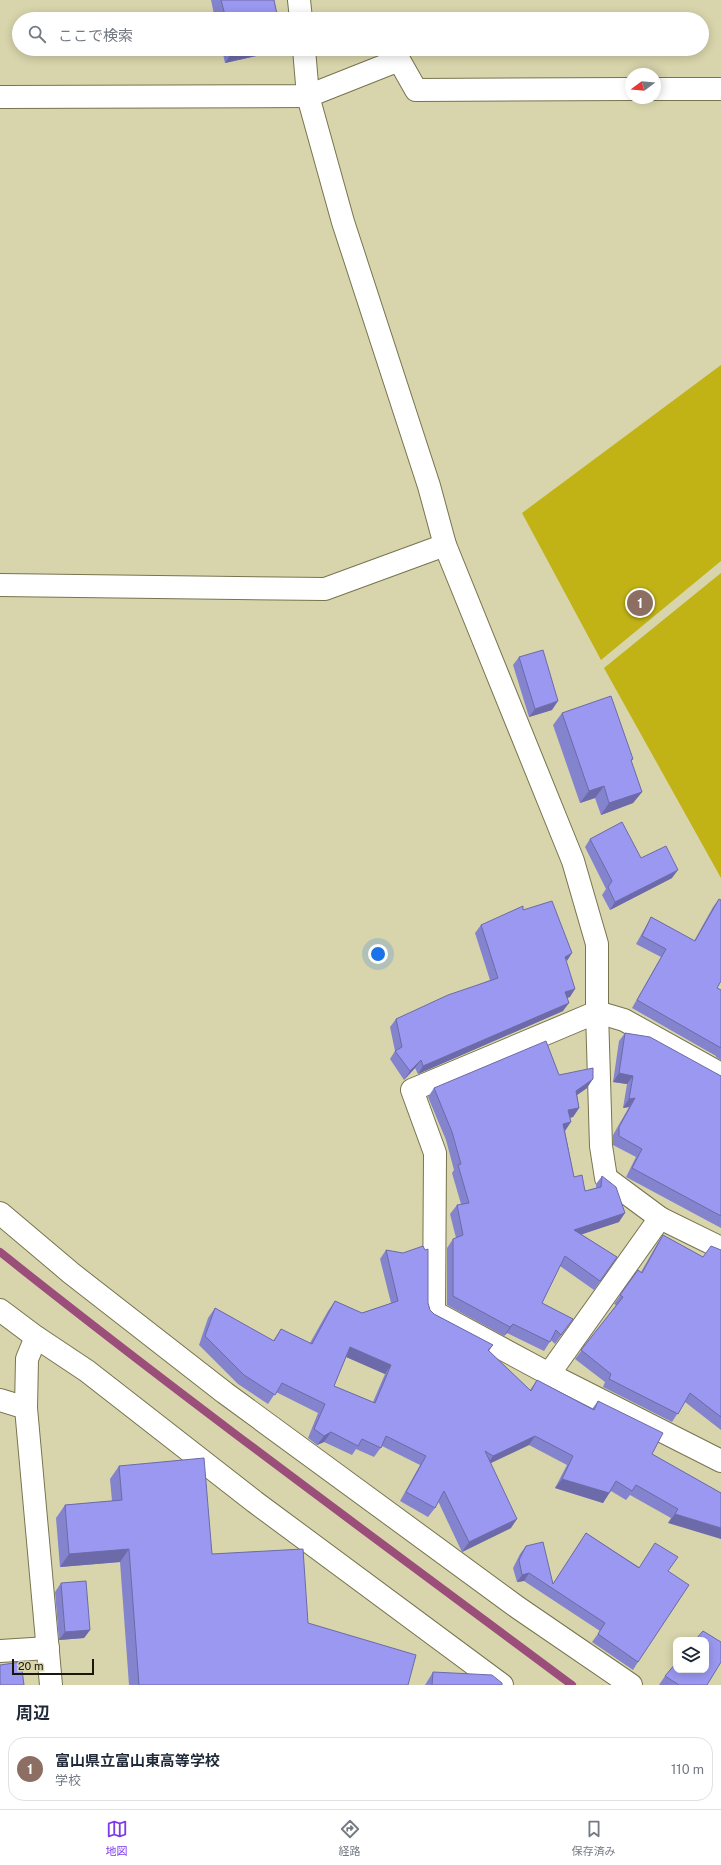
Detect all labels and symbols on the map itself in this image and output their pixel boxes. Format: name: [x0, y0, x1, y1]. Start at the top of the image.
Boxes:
north arrow: [625, 68, 661, 104]
pin: 1: [627, 588, 653, 618]
your location: [368, 944, 388, 964]
scale bar: [12, 1657, 94, 1676]

